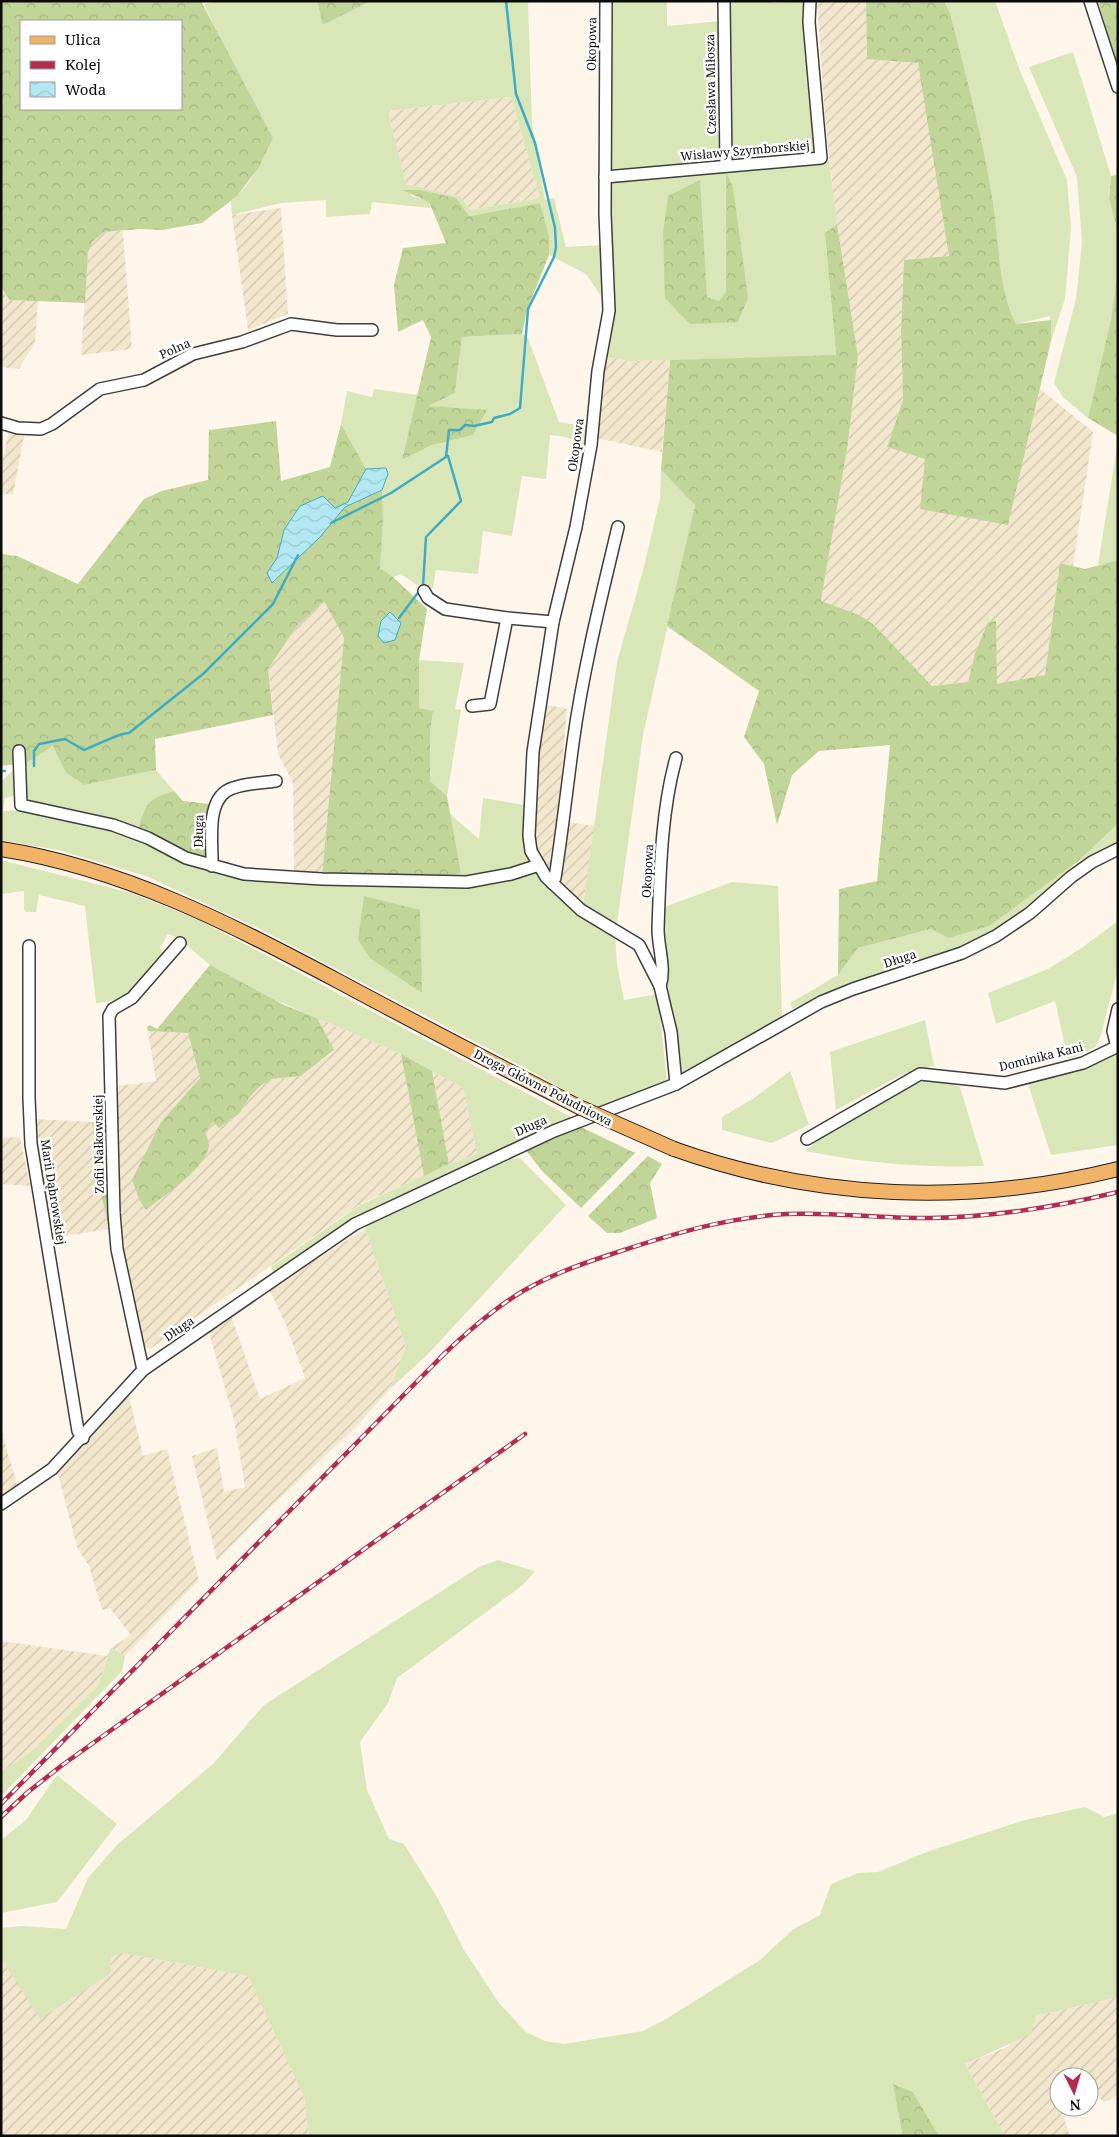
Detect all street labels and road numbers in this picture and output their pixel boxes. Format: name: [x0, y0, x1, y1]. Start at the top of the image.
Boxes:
street label: Okopowa: [583, 17, 600, 71]
street label: Czesława Miłosza: [701, 33, 720, 134]
street label: Wisławy Szymborskiej: [680, 136, 810, 165]
street label: Polna: [157, 334, 193, 363]
street label: Okopowa: [563, 417, 588, 473]
street label: Długa: [189, 814, 208, 848]
street label: Okopowa: [638, 843, 657, 898]
street label: Długa: [881, 945, 919, 972]
street label: Dominika Kani: [997, 1038, 1085, 1075]
street label: Droga Główna Południowa: [471, 1045, 616, 1130]
street label: Zofii Nałkowskiej: [89, 1094, 108, 1194]
street label: Długa: [512, 1111, 550, 1140]
street label: Marii Dąbrowskiej: [37, 1138, 70, 1246]
street label: Długa: [160, 1312, 197, 1345]

